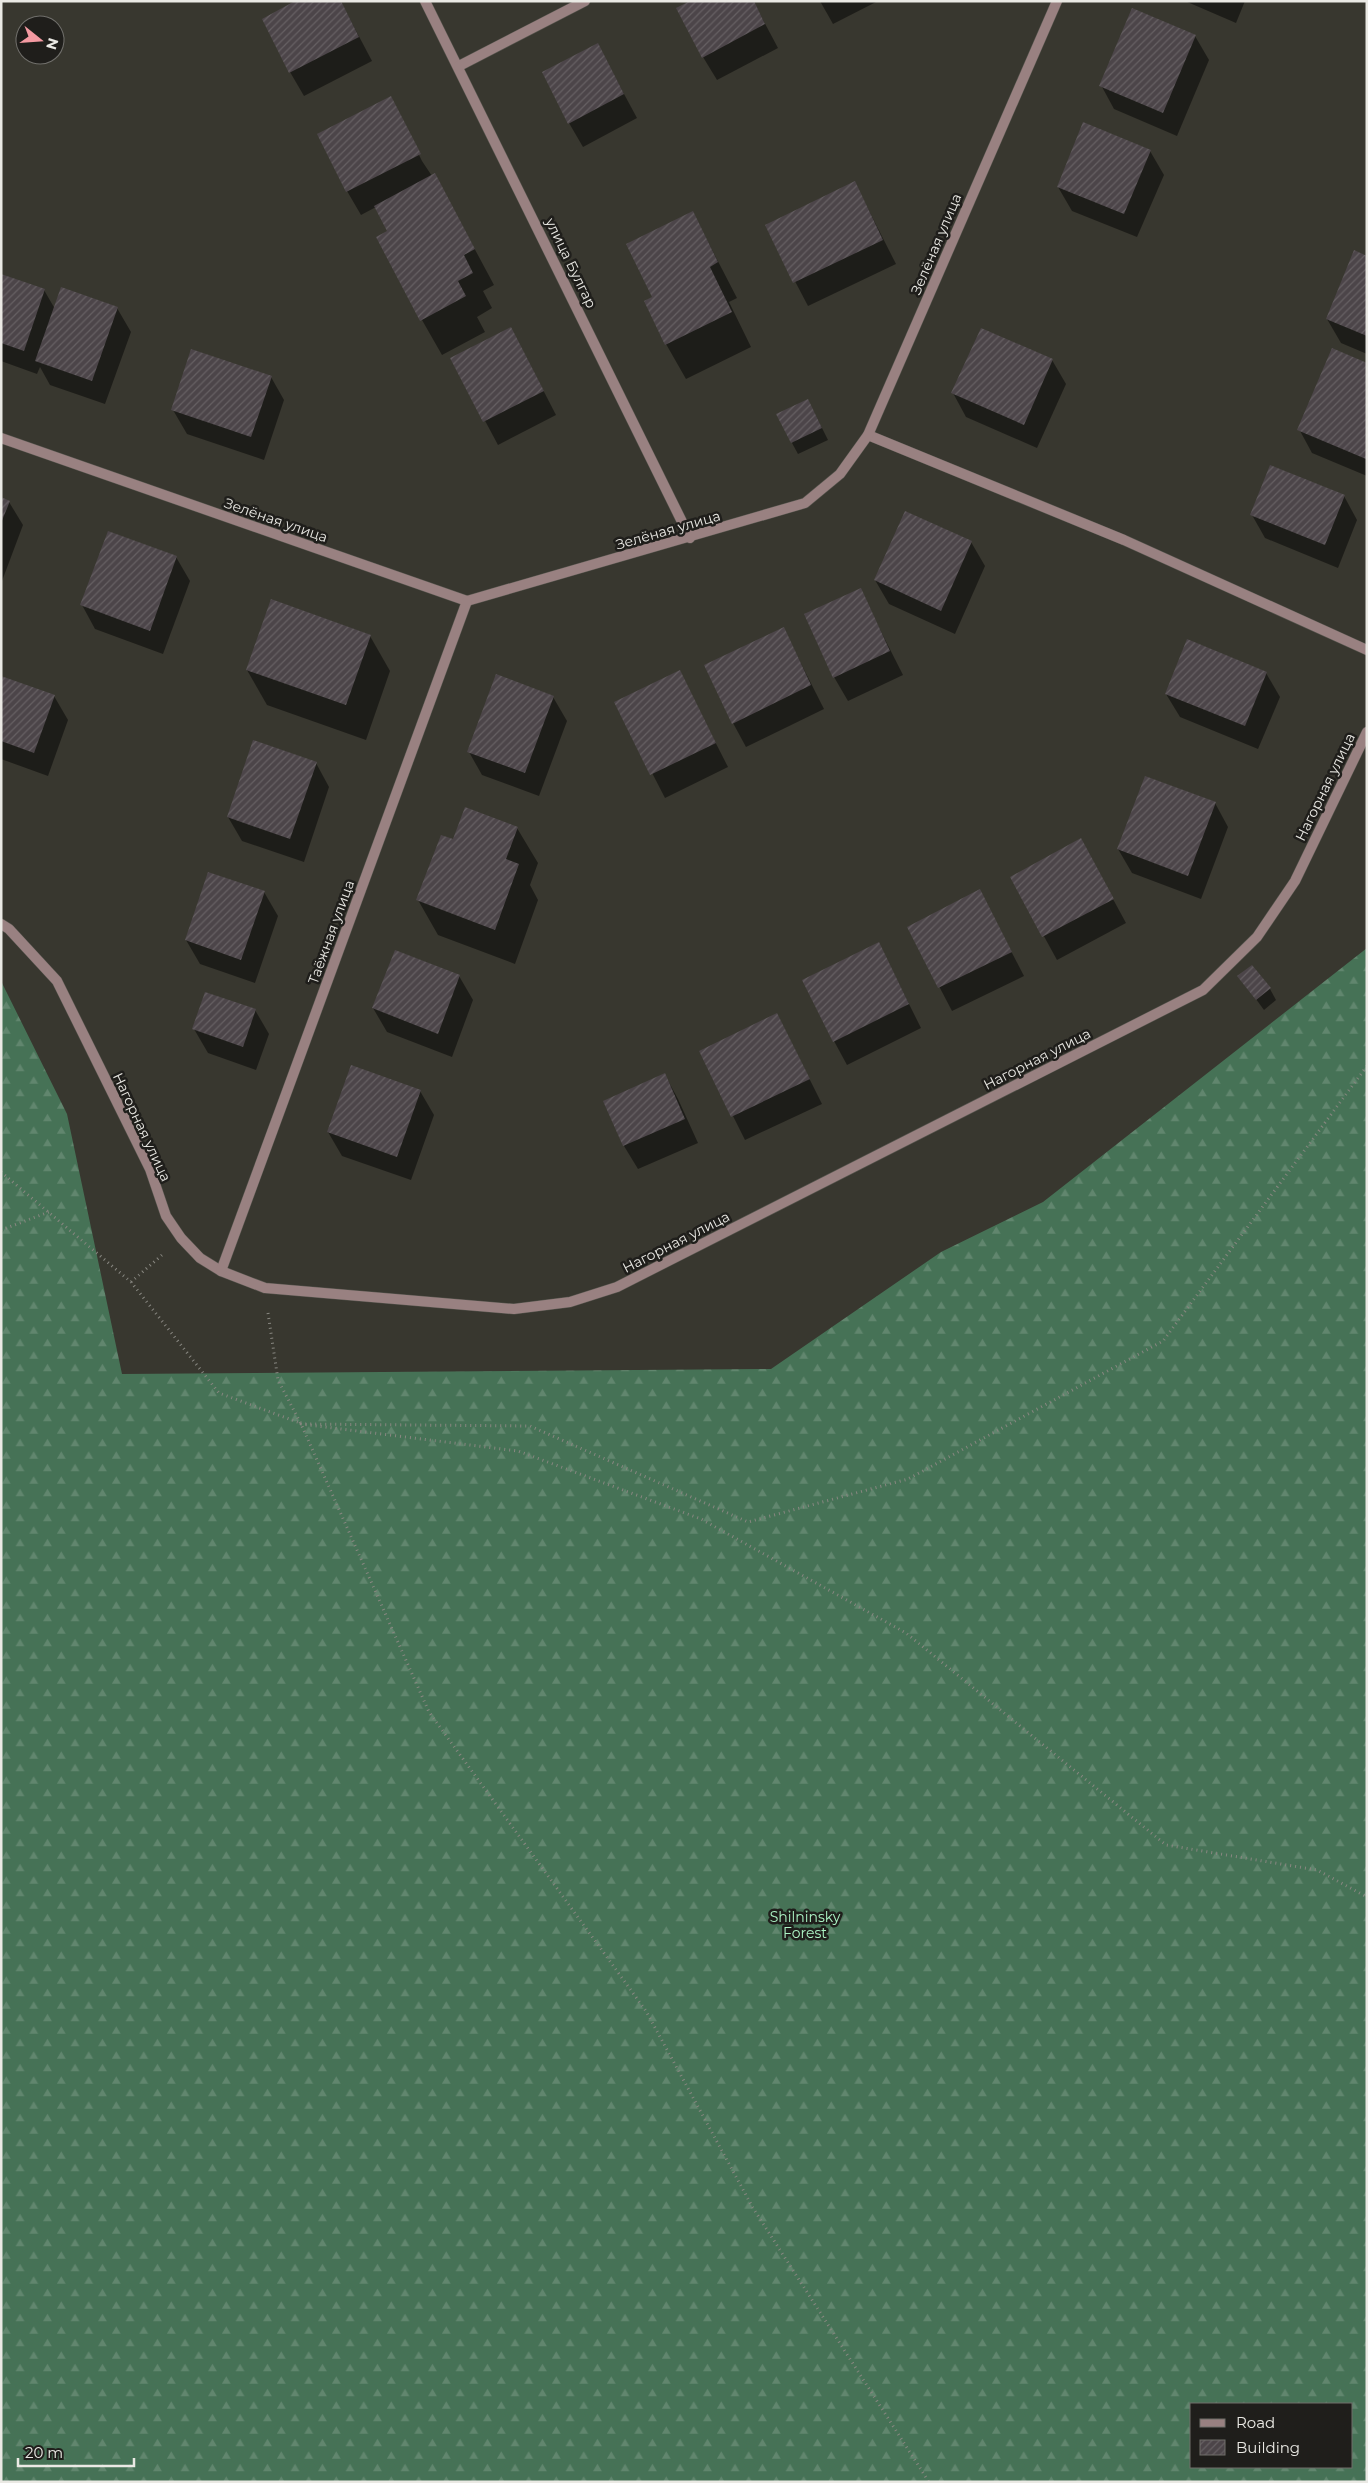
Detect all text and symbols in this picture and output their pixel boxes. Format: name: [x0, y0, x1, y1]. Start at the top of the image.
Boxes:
north arrow: [15, 15, 65, 65]
text: N: [42, 36, 63, 52]
street label: Зелёная улица: [907, 191, 965, 297]
street label: улица Булгар: [541, 214, 601, 311]
street label: Зелёная улица: [222, 494, 330, 546]
street label: Зелёная улица: [614, 506, 722, 554]
street label: Нагорная улица: [1291, 730, 1359, 844]
street label: Таёжная улица: [304, 877, 358, 987]
street label: Нагорная улица: [980, 1024, 1094, 1094]
street label: Нагорная улица: [109, 1070, 175, 1184]
street label: Нагорная улица: [619, 1207, 733, 1277]
park label: Shilninsky Forest: [770, 1908, 841, 1942]
legend: [1190, 2403, 1353, 2468]
text: Road: [1236, 2413, 1275, 2432]
scale bar: [18, 2436, 134, 2468]
text: Building: [1236, 2438, 1300, 2457]
text: 20 m: [25, 2443, 63, 2462]

